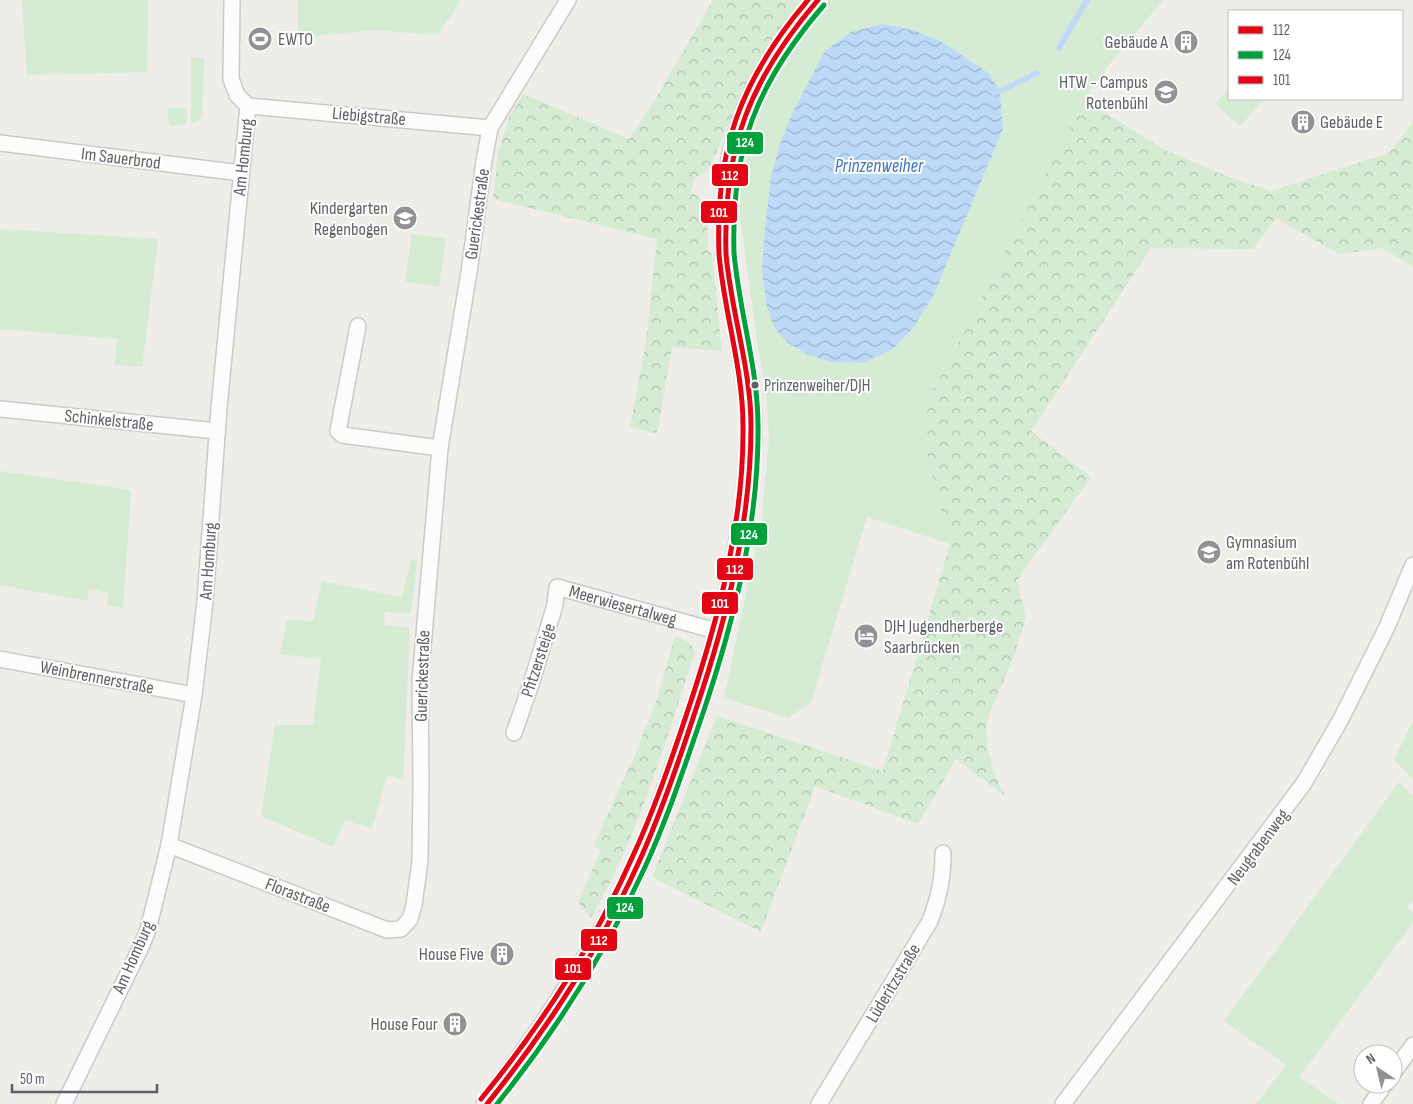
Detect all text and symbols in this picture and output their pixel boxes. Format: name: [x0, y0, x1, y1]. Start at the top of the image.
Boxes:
legend: [1228, 10, 1403, 100]
text: 112: [1273, 21, 1290, 40]
sports icon: EWTO: [247, 26, 273, 52]
place label: EWTO: [278, 29, 313, 50]
building icon: Gebäude A: [1173, 29, 1199, 55]
place label: Gebäude A: [1105, 32, 1168, 53]
text: 124: [1273, 46, 1291, 65]
text: 101: [1273, 71, 1291, 90]
place label: HTW - Campus Rotenbühl: [1059, 72, 1148, 114]
school or university icon: HTW - Campus Rotenbühl: [1153, 79, 1179, 105]
street label: Liebigstraße: [331, 103, 407, 130]
building icon: Gebäude E: [1290, 109, 1316, 135]
place label: Gebäude E: [1320, 112, 1383, 133]
street label: Am Homburg: [229, 117, 258, 198]
line badge: 124: [726, 131, 764, 155]
text: 124: [736, 134, 755, 151]
street label: Im Sauerbrod: [80, 143, 162, 174]
water label: Prinzenweiher: [835, 155, 924, 178]
line badge: 112: [711, 163, 749, 187]
street label: Guerickestraße: [461, 167, 494, 261]
text: 112: [721, 167, 739, 184]
place label: Kindergarten Regenbogen: [310, 198, 388, 240]
line badge: 101: [700, 200, 738, 224]
text: 101: [710, 204, 728, 221]
school or university icon: Kindergarten Regenbogen: [392, 205, 418, 231]
place label: Prinzenweiher/DJH: [764, 376, 870, 396]
marker: Prinzenweiher/DJH: [750, 380, 760, 390]
street label: Schinkelstraße: [63, 405, 154, 436]
street label: Am Homburg: [195, 522, 222, 601]
line badge: 124: [730, 522, 768, 546]
text: 124: [740, 526, 759, 543]
place label: Gymnasium am Rotenbühl: [1226, 532, 1309, 574]
school or university icon: Gymnasium am Rotenbühl: [1196, 539, 1222, 565]
line badge: 112: [716, 557, 754, 581]
text: 112: [726, 561, 744, 578]
street label: Meerwiesertalweg: [567, 581, 679, 631]
line badge: 101: [701, 591, 739, 615]
text: 101: [711, 595, 729, 612]
place label: DJH Jugendherberge Saarbrücken: [884, 616, 1003, 658]
street label: Pfitzersteige: [517, 621, 560, 700]
hotel icon: DJH Jugendherberge Saarbrücken: [853, 623, 879, 649]
street label: Guerickestraße: [410, 630, 435, 722]
street label: Weinbrennerstraße: [38, 656, 156, 699]
street label: Neugrabenweg: [1223, 805, 1294, 889]
street label: Florastraße: [262, 873, 333, 917]
line badge: 124: [606, 896, 644, 920]
text: 124: [616, 899, 635, 916]
street label: Am Homburg: [108, 918, 159, 998]
line badge: 112: [580, 928, 618, 952]
text: 112: [590, 932, 608, 949]
street label: Lüderitzstraße: [862, 940, 925, 1026]
building icon: House Five: [489, 941, 515, 967]
place label: House Five: [419, 944, 484, 965]
line badge: 101: [554, 957, 592, 981]
text: 101: [564, 960, 582, 977]
building icon: House Four: [442, 1011, 468, 1037]
place label: House Four: [371, 1014, 438, 1035]
north arrow: [1353, 1044, 1403, 1094]
text: N: [1363, 1050, 1379, 1068]
scale bar: [12, 1062, 158, 1094]
text: 50 m: [20, 1070, 45, 1089]

